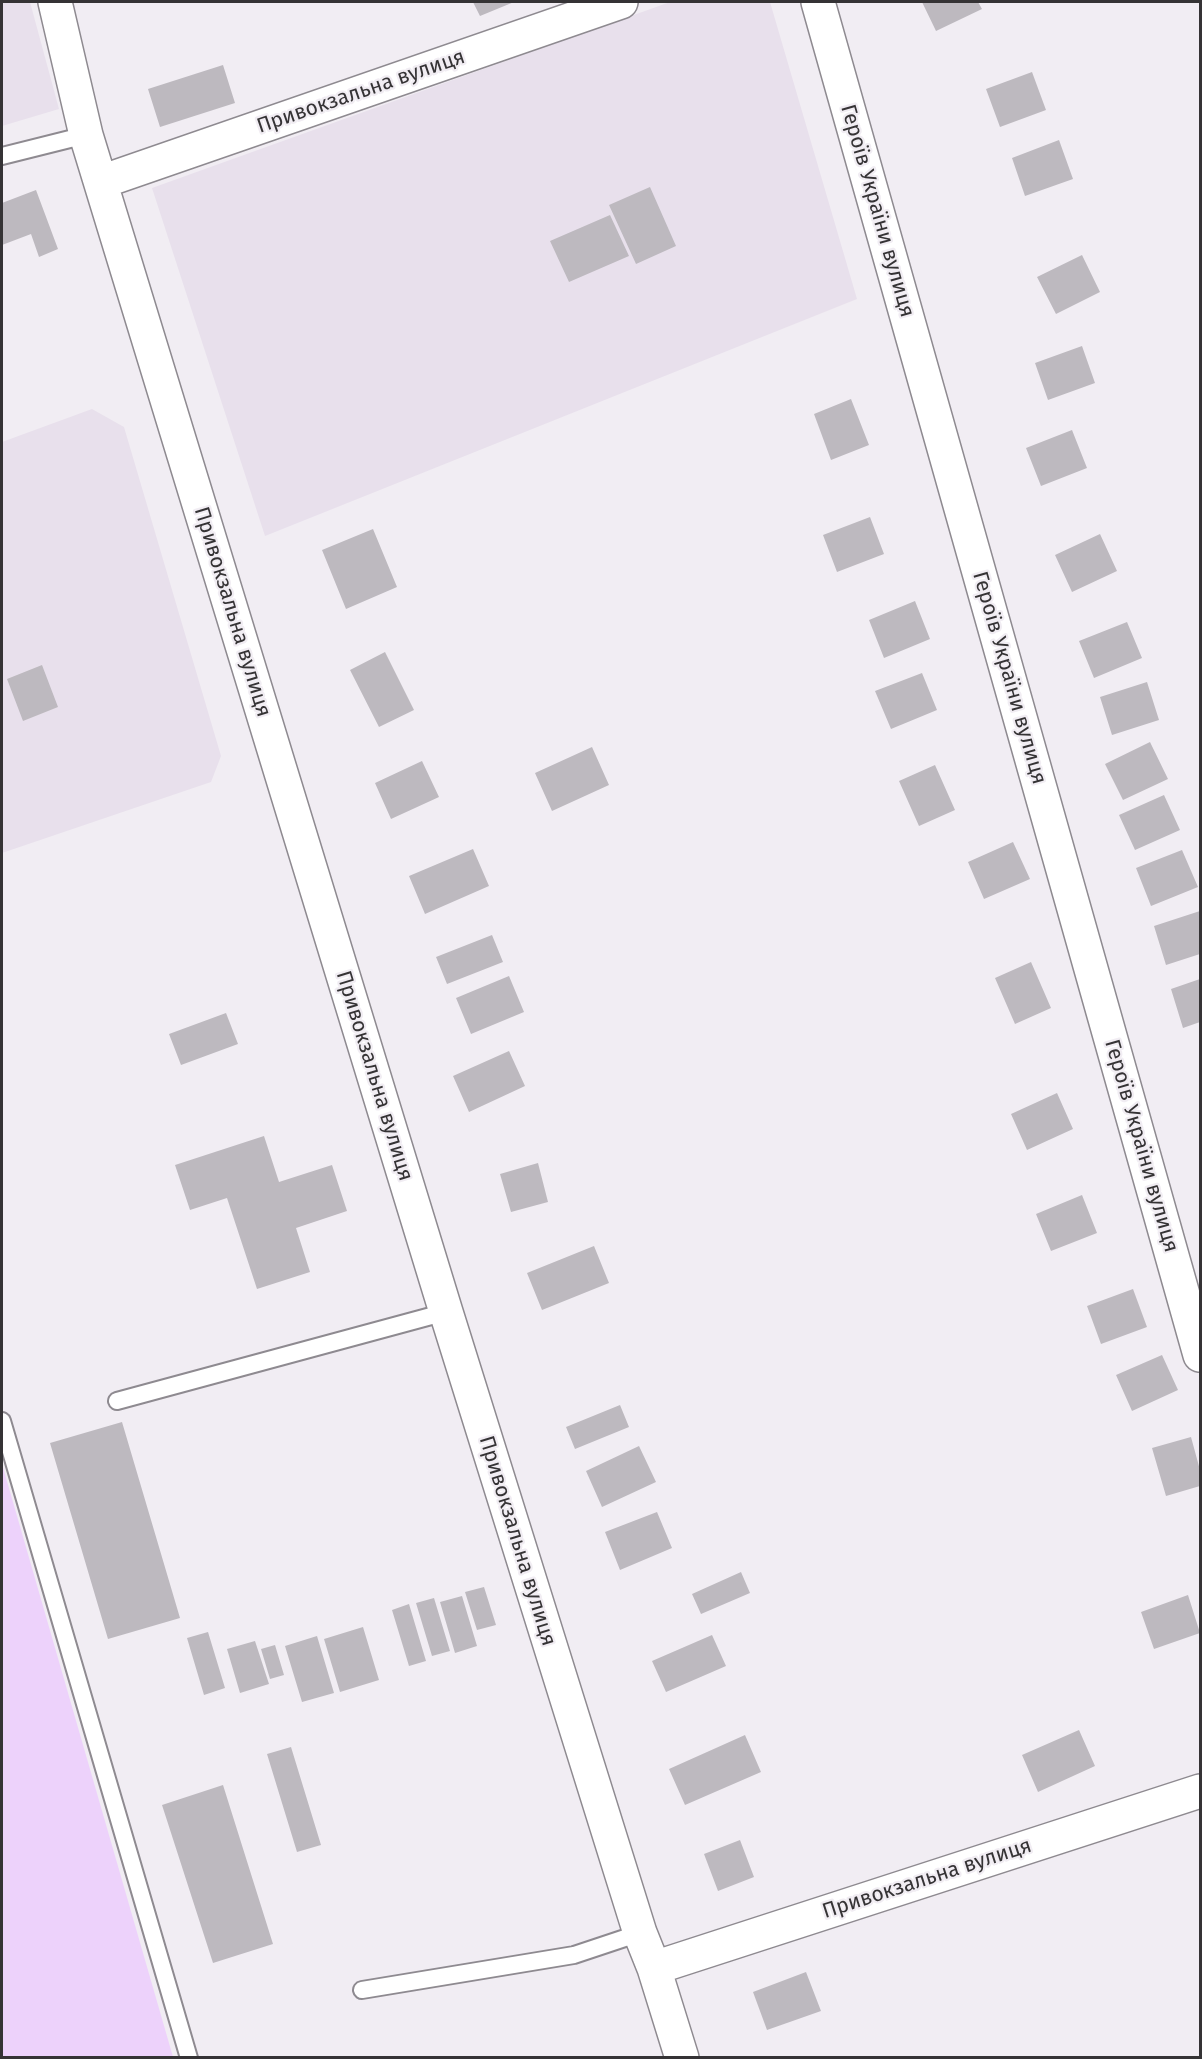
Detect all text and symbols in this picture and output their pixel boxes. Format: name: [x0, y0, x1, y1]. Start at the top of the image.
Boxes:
street label: Привокзальна вулиця: [254, 45, 468, 139]
street label: Героїв України вулиця: [835, 102, 919, 320]
street label: Привокзальна вулиця: [188, 504, 276, 720]
street label: Героїв України вулиця: [967, 569, 1051, 787]
street label: Привокзальна вулиця: [330, 968, 418, 1184]
street label: Героїв України вулиця: [1099, 1037, 1183, 1255]
street label: Привокзальна вулиця: [473, 1433, 561, 1649]
street label: Привокзальна вулиця: [819, 1833, 1035, 1925]

